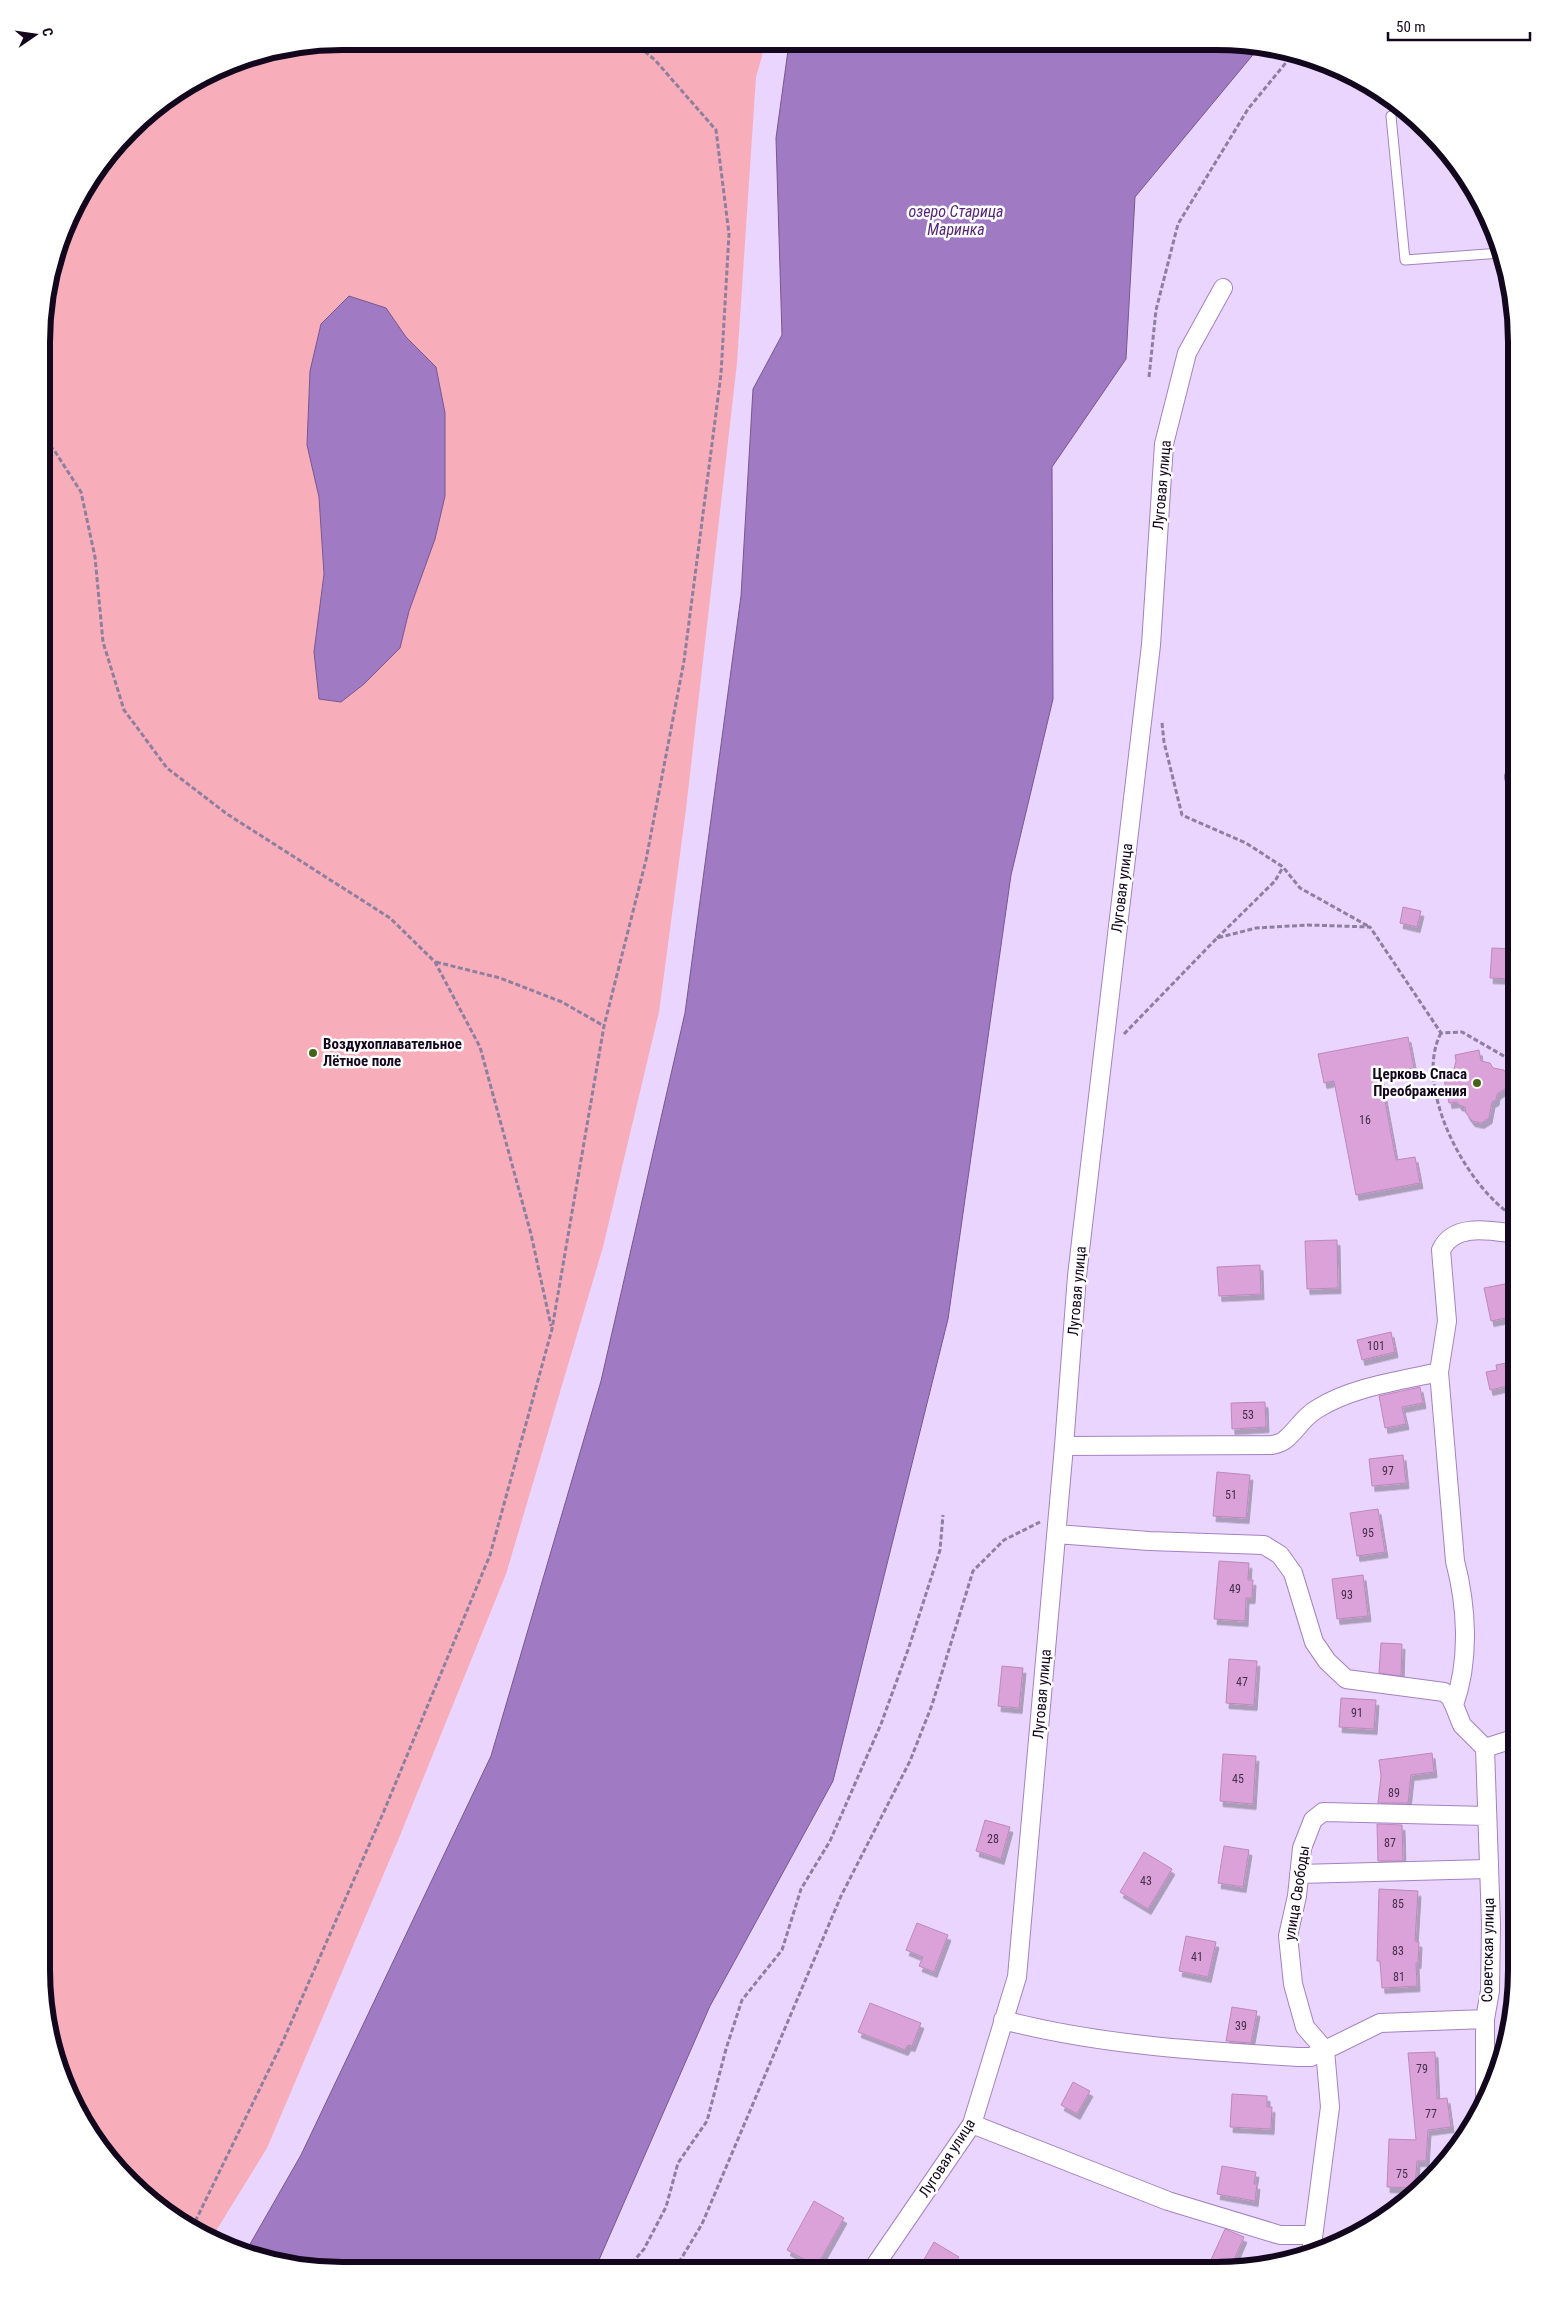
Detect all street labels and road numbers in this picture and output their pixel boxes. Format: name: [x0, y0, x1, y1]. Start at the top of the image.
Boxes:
street label: Луговая улица: [1149, 439, 1175, 531]
street label: Луговая улица: [1108, 842, 1136, 934]
street label: Луговая улица: [1064, 1245, 1090, 1337]
street label: Луговая улица: [1029, 1648, 1055, 1740]
street label: улица Свободы: [1281, 1844, 1313, 1942]
street label: Советская улица: [1478, 1898, 1498, 2002]
street label: Луговая улица: [915, 2115, 979, 2201]

